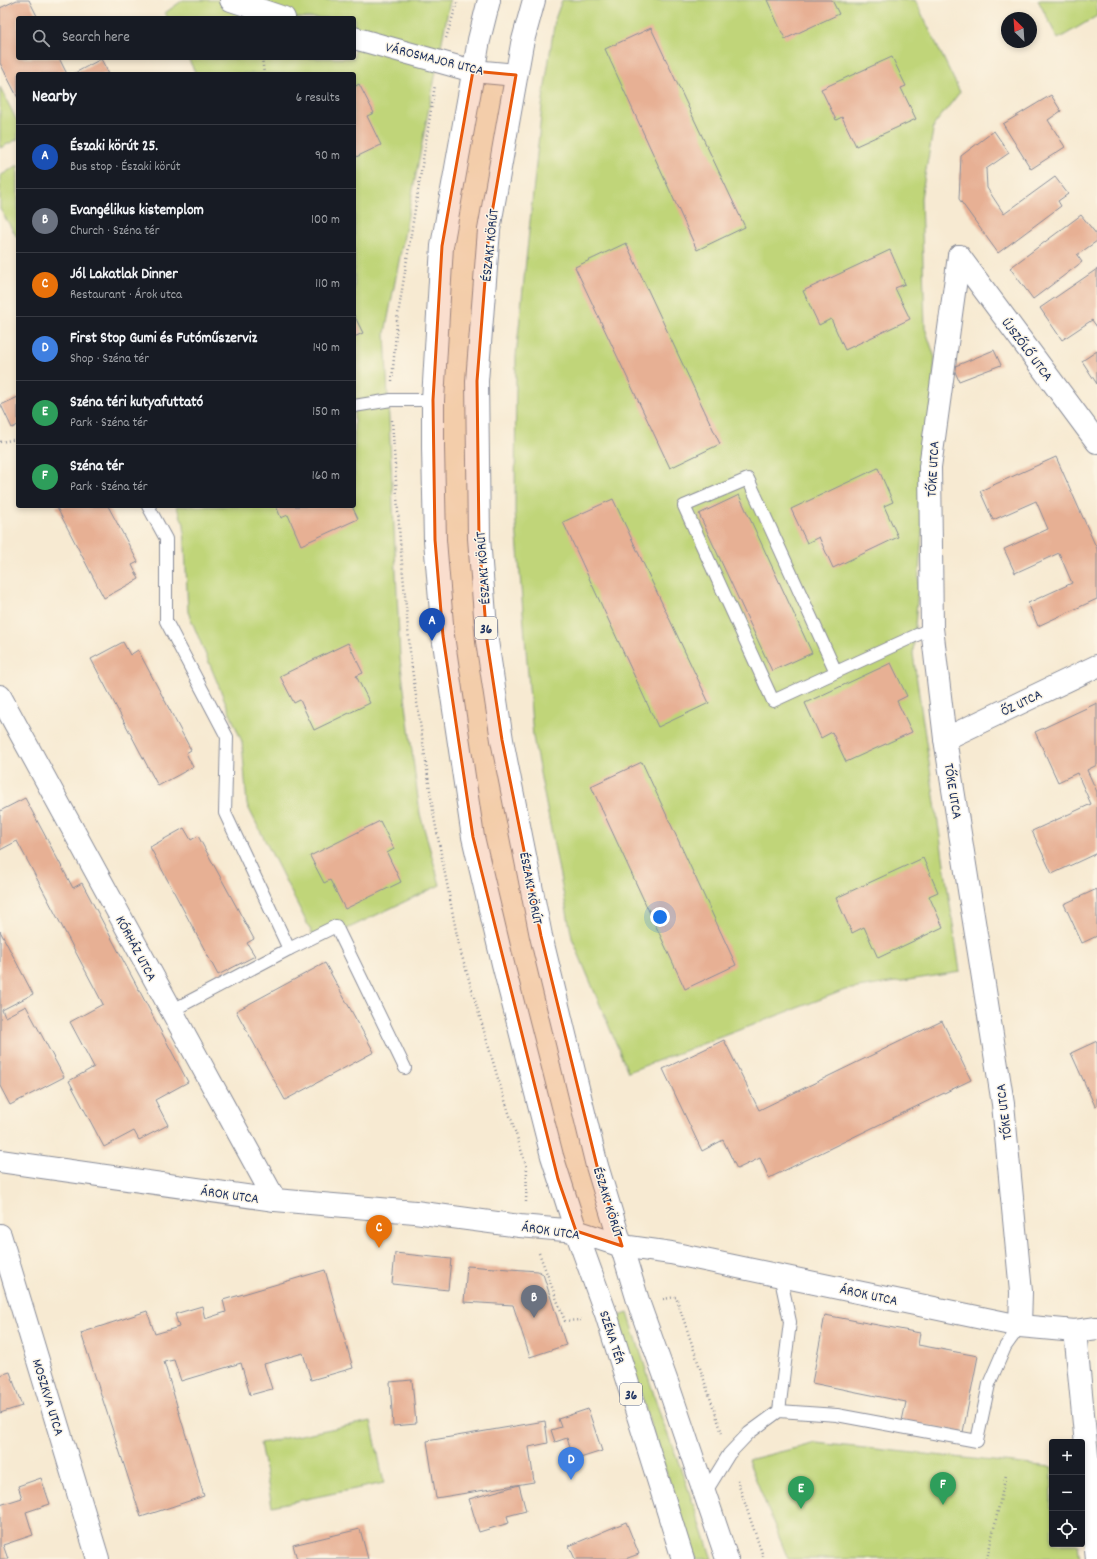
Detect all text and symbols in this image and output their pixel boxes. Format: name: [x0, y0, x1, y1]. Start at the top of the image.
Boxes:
north arrow: [1001, 12, 1037, 48]
search box: [16, 16, 356, 60]
icon: search: [30, 27, 52, 49]
text: Search here: [62, 27, 130, 49]
street label: VÁROSMAJOR UTCA: [383, 38, 486, 82]
text: Nearby: [32, 86, 76, 110]
text: 6 results: [296, 89, 340, 108]
text: Északi körút 25.: [70, 136, 158, 158]
text: A: [41, 147, 49, 166]
text: 90 m: [315, 147, 340, 166]
text: Bus stop · Északi körút: [70, 158, 181, 177]
text: Evangélikus kistemplom: [70, 200, 204, 222]
street label: ÉSZAKI KÖRÚT: [477, 207, 505, 283]
text: B: [42, 211, 48, 230]
text: 100 m: [311, 211, 340, 230]
text: Church · Széna tér: [70, 222, 160, 241]
text: Jól Lakatlak Dinner: [70, 264, 178, 286]
text: C: [42, 275, 48, 294]
text: 110 m: [315, 275, 340, 294]
text: Restaurant · Árok utca: [70, 286, 182, 305]
street label: ÚJSZŐLŐ UTCA: [996, 314, 1057, 386]
text: First Stop Gumi és Futóműszerviz: [70, 328, 257, 350]
text: D: [42, 339, 48, 358]
text: 140 m: [313, 339, 340, 358]
text: Shop · Széna tér: [70, 350, 149, 369]
text: Széna téri kutyafuttató: [70, 392, 203, 414]
text: E: [42, 403, 48, 422]
text: 150 m: [312, 403, 340, 422]
text: Park · Széna tér: [70, 414, 148, 433]
street label: TŐKE UTCA: [923, 440, 945, 498]
text: Széna tér: [70, 456, 124, 478]
text: F: [42, 467, 48, 486]
text: 160 m: [312, 467, 340, 486]
text: Park · Széna tér: [70, 478, 148, 497]
street label: ÉSZAKI KÖRÚT: [471, 530, 497, 605]
pin: A: [419, 608, 445, 641]
road number: 36: [475, 617, 497, 639]
street label: ŐZ UTCA: [998, 685, 1046, 722]
street label: TŐKE UTCA: [938, 762, 966, 821]
street label: ÉSZAKI KÖRÚT: [513, 851, 547, 927]
your location: [650, 907, 670, 927]
street label: KÓRHÁZ UTCA: [110, 913, 161, 986]
street label: TŐKE UTCA: [992, 1082, 1018, 1141]
street label: ÉSZAKI KÖRÚT: [587, 1165, 627, 1241]
street label: ÁROK UTCA: [199, 1182, 261, 1210]
pin: C: [366, 1215, 392, 1248]
street label: ÁROK UTCA: [520, 1218, 582, 1246]
street label: ÁROK UTCA: [838, 1280, 900, 1312]
pin: B: [521, 1285, 547, 1318]
street label: SZÉNA TÉR: [593, 1308, 629, 1367]
street label: MOSZKVA UTCA: [26, 1357, 68, 1439]
road number: 36: [620, 1383, 642, 1405]
map controls: [1049, 1439, 1085, 1547]
button: +: [1049, 1439, 1085, 1475]
pin: D: [558, 1447, 584, 1480]
pin: F: [930, 1472, 956, 1505]
button: −: [1049, 1475, 1085, 1511]
pin: E: [788, 1476, 814, 1509]
button: locate: [1049, 1511, 1085, 1547]

